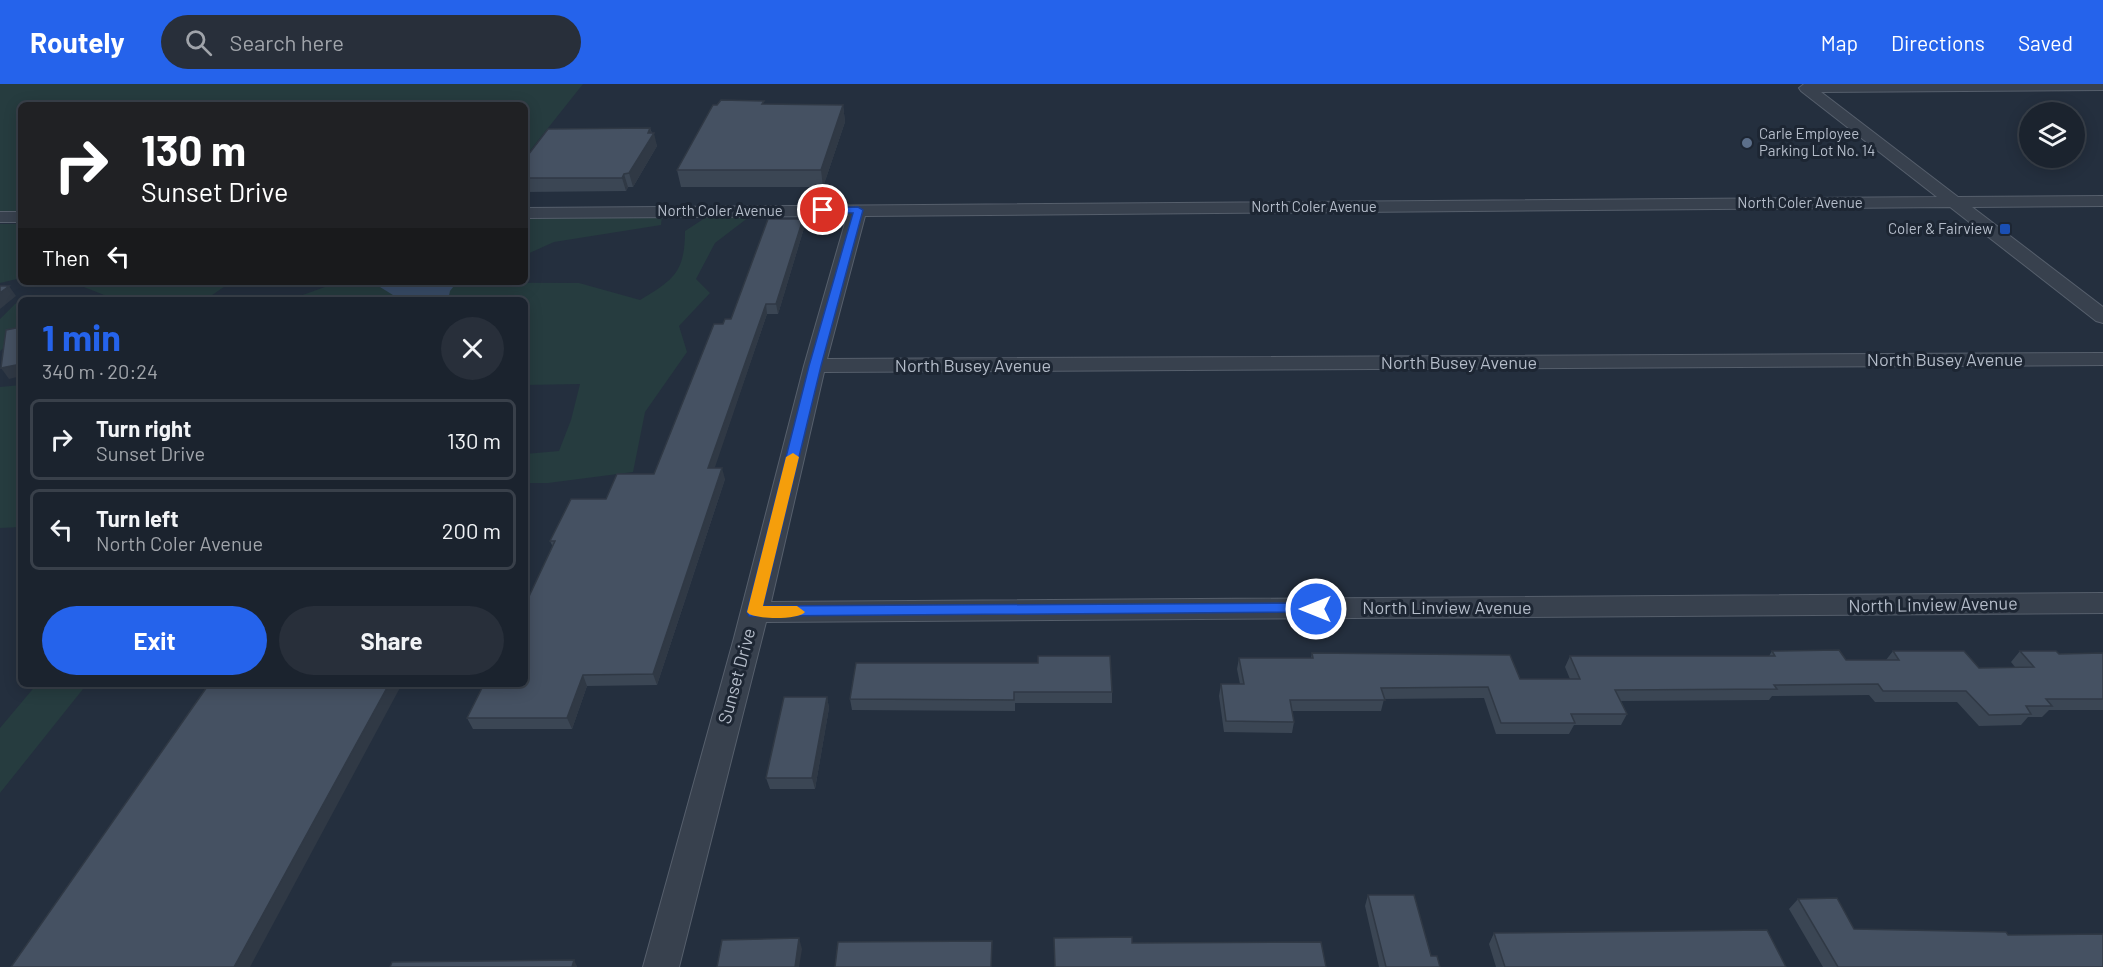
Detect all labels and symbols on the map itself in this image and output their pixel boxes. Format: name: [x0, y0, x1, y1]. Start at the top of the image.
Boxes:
place label: Carle Employee Parking Lot No. 14: [1759, 124, 1875, 159]
marker: Carle Employee Parking Lot No. 14: [1740, 136, 1754, 150]
pin: [797, 184, 848, 235]
street label: North Coler Avenue: [1737, 193, 1863, 211]
street label: North Coler Avenue: [1251, 197, 1377, 215]
street label: North Coler Avenue: [657, 201, 783, 219]
place label: Coler & Fairview: [1888, 219, 1993, 237]
marker: Coler & Fairview: [1998, 222, 2012, 236]
street label: North Busey Avenue: [1867, 348, 2023, 370]
street label: North Busey Avenue: [1381, 351, 1537, 373]
street label: North Busey Avenue: [895, 354, 1051, 376]
position arrow: [1284, 577, 1348, 641]
street label: North Linview Avenue: [1848, 592, 2018, 616]
street label: North Linview Avenue: [1362, 596, 1532, 618]
street label: Sunset Drive: [713, 625, 759, 726]

